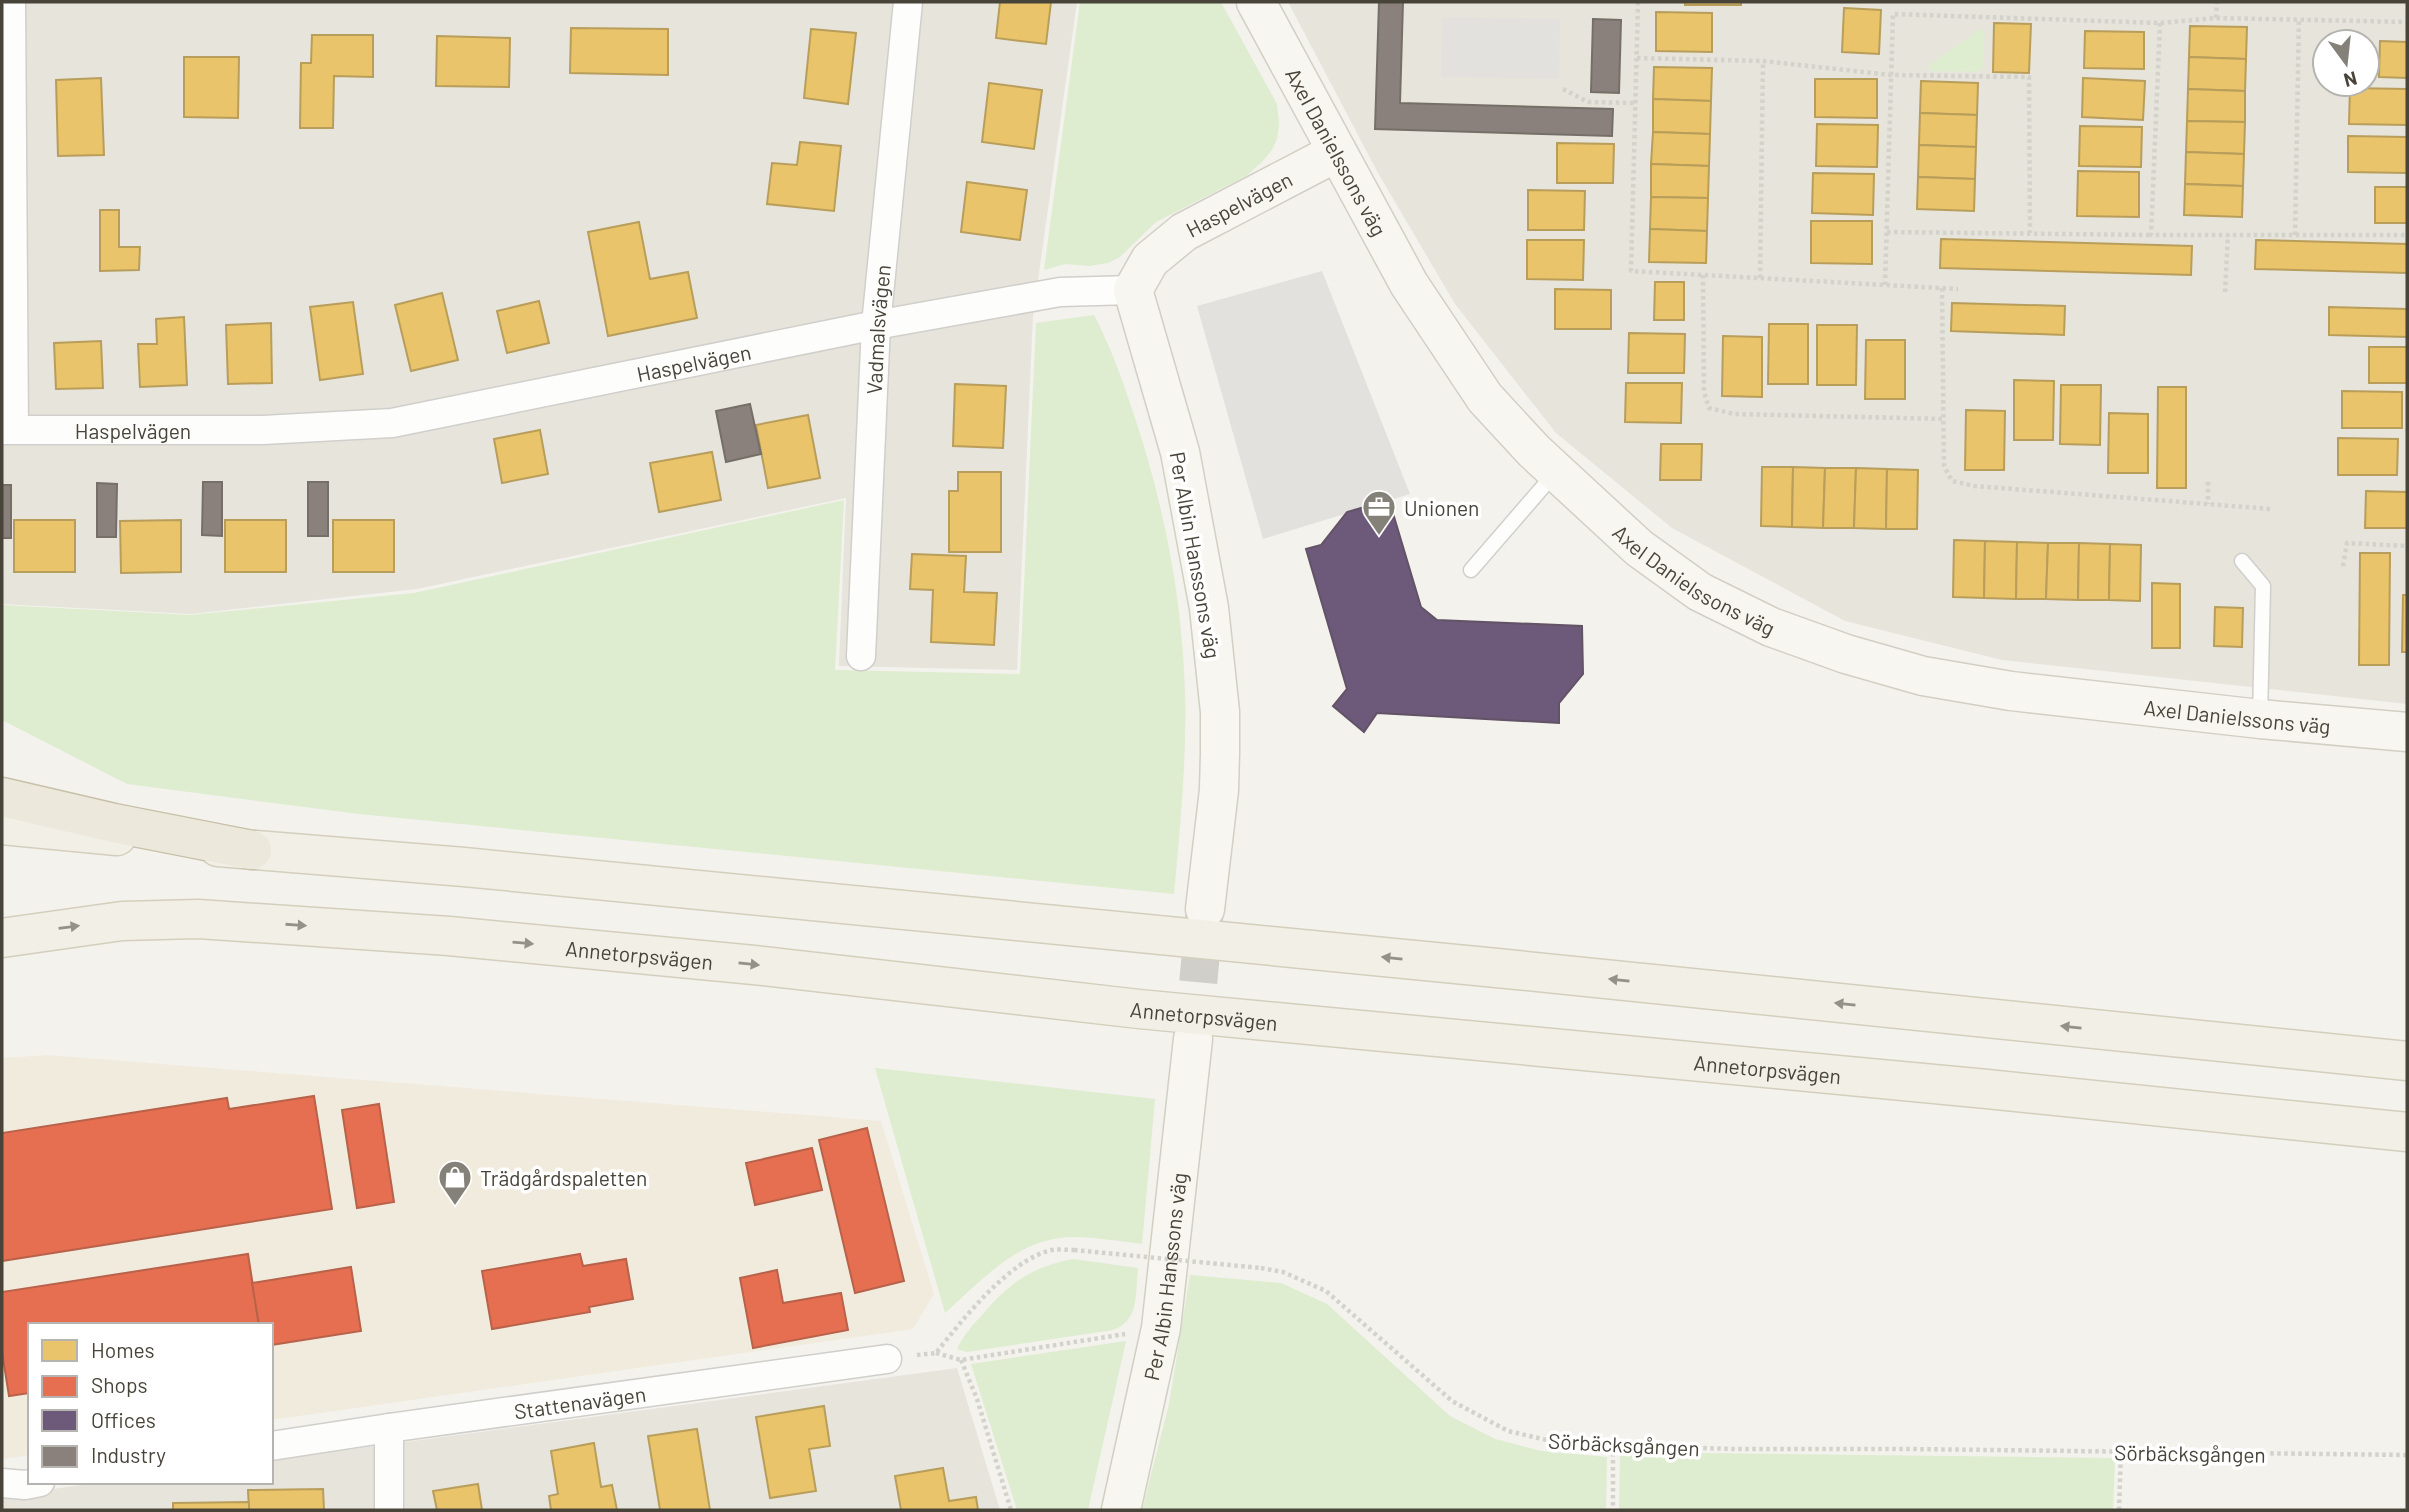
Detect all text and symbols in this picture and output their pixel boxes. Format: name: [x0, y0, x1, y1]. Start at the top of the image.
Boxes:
north arrow: [2311, 28, 2381, 98]
street label: Axel Danielssons väg: [1281, 63, 1393, 240]
text: N: [2341, 67, 2360, 93]
street label: Haspelvägen: [1181, 165, 1296, 241]
street label: Vadmalsvägen: [860, 263, 894, 395]
street label: Haspelvägen: [634, 338, 753, 386]
street label: Haspelvägen: [75, 418, 191, 443]
street label: Per Albin Hanssons väg: [1166, 450, 1226, 660]
office icon: Unionen: [1360, 488, 1398, 537]
place label: Unionen: [1404, 495, 1479, 520]
street label: Axel Danielssons väg: [1609, 519, 1780, 640]
street label: Axel Danielssons väg: [2143, 694, 2332, 738]
one-way arrow: [285, 919, 307, 930]
one-way arrow: [58, 922, 80, 933]
street label: Annetorpsvägen: [564, 935, 714, 974]
one-way arrow: [512, 938, 534, 949]
one-way arrow: [1381, 952, 1403, 963]
one-way arrow: [738, 959, 760, 970]
one-way arrow: [1607, 975, 1629, 986]
street label: Annetorpsvägen: [1129, 996, 1279, 1035]
one-way arrow: [1834, 998, 1856, 1009]
one-way arrow: [2060, 1021, 2082, 1032]
street label: Annetorpsvägen: [1693, 1049, 1842, 1088]
shop icon: Trädgårdspaletten: [436, 1158, 474, 1207]
place label: Trädgårdspaletten: [480, 1165, 647, 1190]
street label: Per Albin Hanssons väg: [1137, 1171, 1191, 1383]
legend: [28, 1323, 273, 1484]
text: Homes: [91, 1337, 155, 1362]
text: Shops: [91, 1372, 148, 1397]
street label: Stattenavägen: [512, 1380, 647, 1423]
text: Offices: [91, 1407, 156, 1432]
street label: Sörbäcksgången: [1548, 1428, 1700, 1460]
street label: Sörbäcksgången: [2114, 1439, 2266, 1467]
text: Industry: [91, 1442, 166, 1467]

